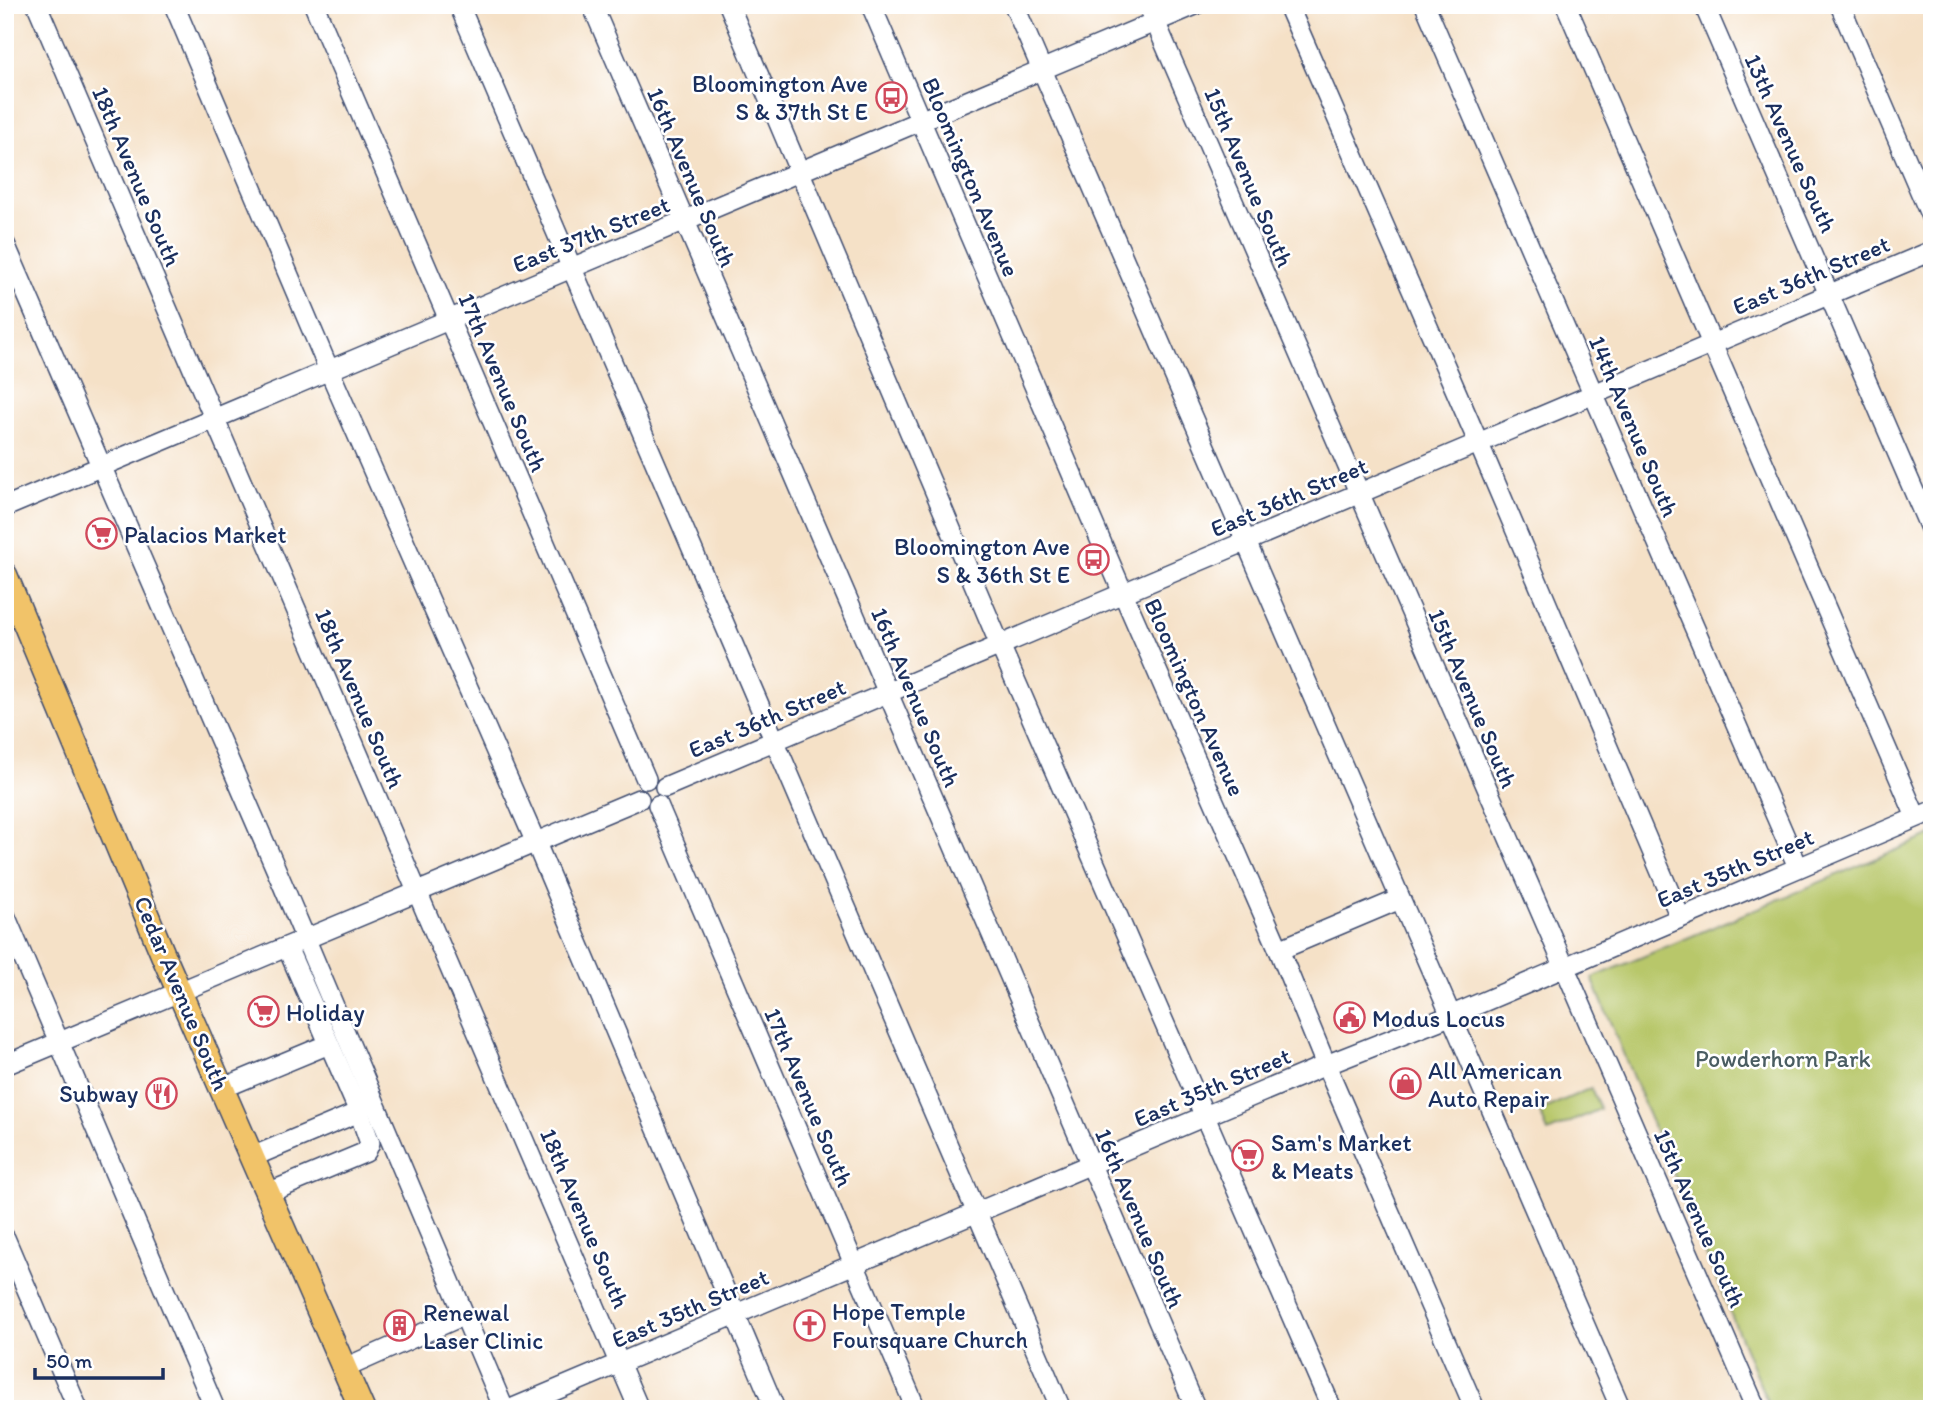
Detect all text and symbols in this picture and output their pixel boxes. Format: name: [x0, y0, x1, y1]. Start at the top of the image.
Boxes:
street label: 13th Avenue South: [1739, 49, 1843, 237]
place label: Bloomington Ave S & 37th St E: [692, 69, 868, 126]
street label: Bloomington Avenue: [916, 73, 1026, 281]
bus stop icon: Bloomington Ave S & 37th St E: [874, 80, 908, 114]
street label: 18th Avenue South: [86, 82, 188, 270]
street label: 16th Avenue South: [641, 83, 743, 271]
street label: 15th Avenue South: [1198, 83, 1300, 271]
street label: East 37th Street: [508, 189, 674, 279]
street label: East 36th Street: [1728, 229, 1894, 321]
street label: 17th Avenue South: [452, 288, 554, 476]
street label: 14th Avenue South: [1583, 331, 1685, 521]
street label: East 36th Street: [1206, 451, 1372, 543]
supermarket icon: Palacios Market: [84, 517, 118, 551]
place label: Palacios Market: [124, 520, 287, 549]
place label: Bloomington Ave S & 36th St E: [894, 532, 1070, 589]
bus stop icon: Bloomington Ave S & 36th St E: [1076, 543, 1110, 577]
street label: Bloomington Avenue: [1138, 594, 1252, 800]
street label: 16th Avenue South: [865, 603, 967, 791]
street label: 18th Avenue South: [309, 604, 411, 792]
street label: 15th Avenue South: [1422, 604, 1524, 792]
street label: East 36th Street: [684, 672, 850, 764]
street label: East 35th Street: [1652, 822, 1818, 914]
street label: Cedar Avenue South: [128, 891, 236, 1095]
supermarket icon: Holiday: [246, 995, 280, 1029]
place label: Holiday: [286, 998, 365, 1027]
public building icon: Modus Locus: [1332, 1001, 1366, 1035]
street label: 17th Avenue South: [758, 1003, 860, 1191]
place label: Modus Locus: [1372, 1004, 1505, 1033]
street label: East 35th Street: [1129, 1041, 1295, 1133]
park label: Powderhorn Park: [1695, 1044, 1871, 1073]
place label: All American Auto Repair: [1428, 1056, 1562, 1113]
shop icon: All American Auto Repair: [1388, 1067, 1422, 1101]
restaurant icon: Subway: [144, 1076, 178, 1110]
place label: Subway: [59, 1079, 139, 1108]
street label: 18th Avenue South: [534, 1124, 636, 1312]
street label: 16th Avenue South: [1089, 1124, 1191, 1312]
street label: 15th Avenue South: [1648, 1124, 1752, 1312]
place label: Sam's Market & Meats: [1271, 1128, 1411, 1185]
supermarket icon: Sam's Market & Meats: [1231, 1139, 1265, 1173]
street label: East 35th Street: [607, 1262, 773, 1354]
place label: Hope Temple Foursquare Church: [832, 1297, 1028, 1354]
place label: Renewal Laser Clinic: [423, 1298, 543, 1355]
church icon: Hope Temple Foursquare Church: [792, 1308, 826, 1342]
building icon: Renewal Laser Clinic: [383, 1309, 417, 1343]
scale bar: [35, 1337, 163, 1381]
text: 50 m: [46, 1348, 93, 1373]

